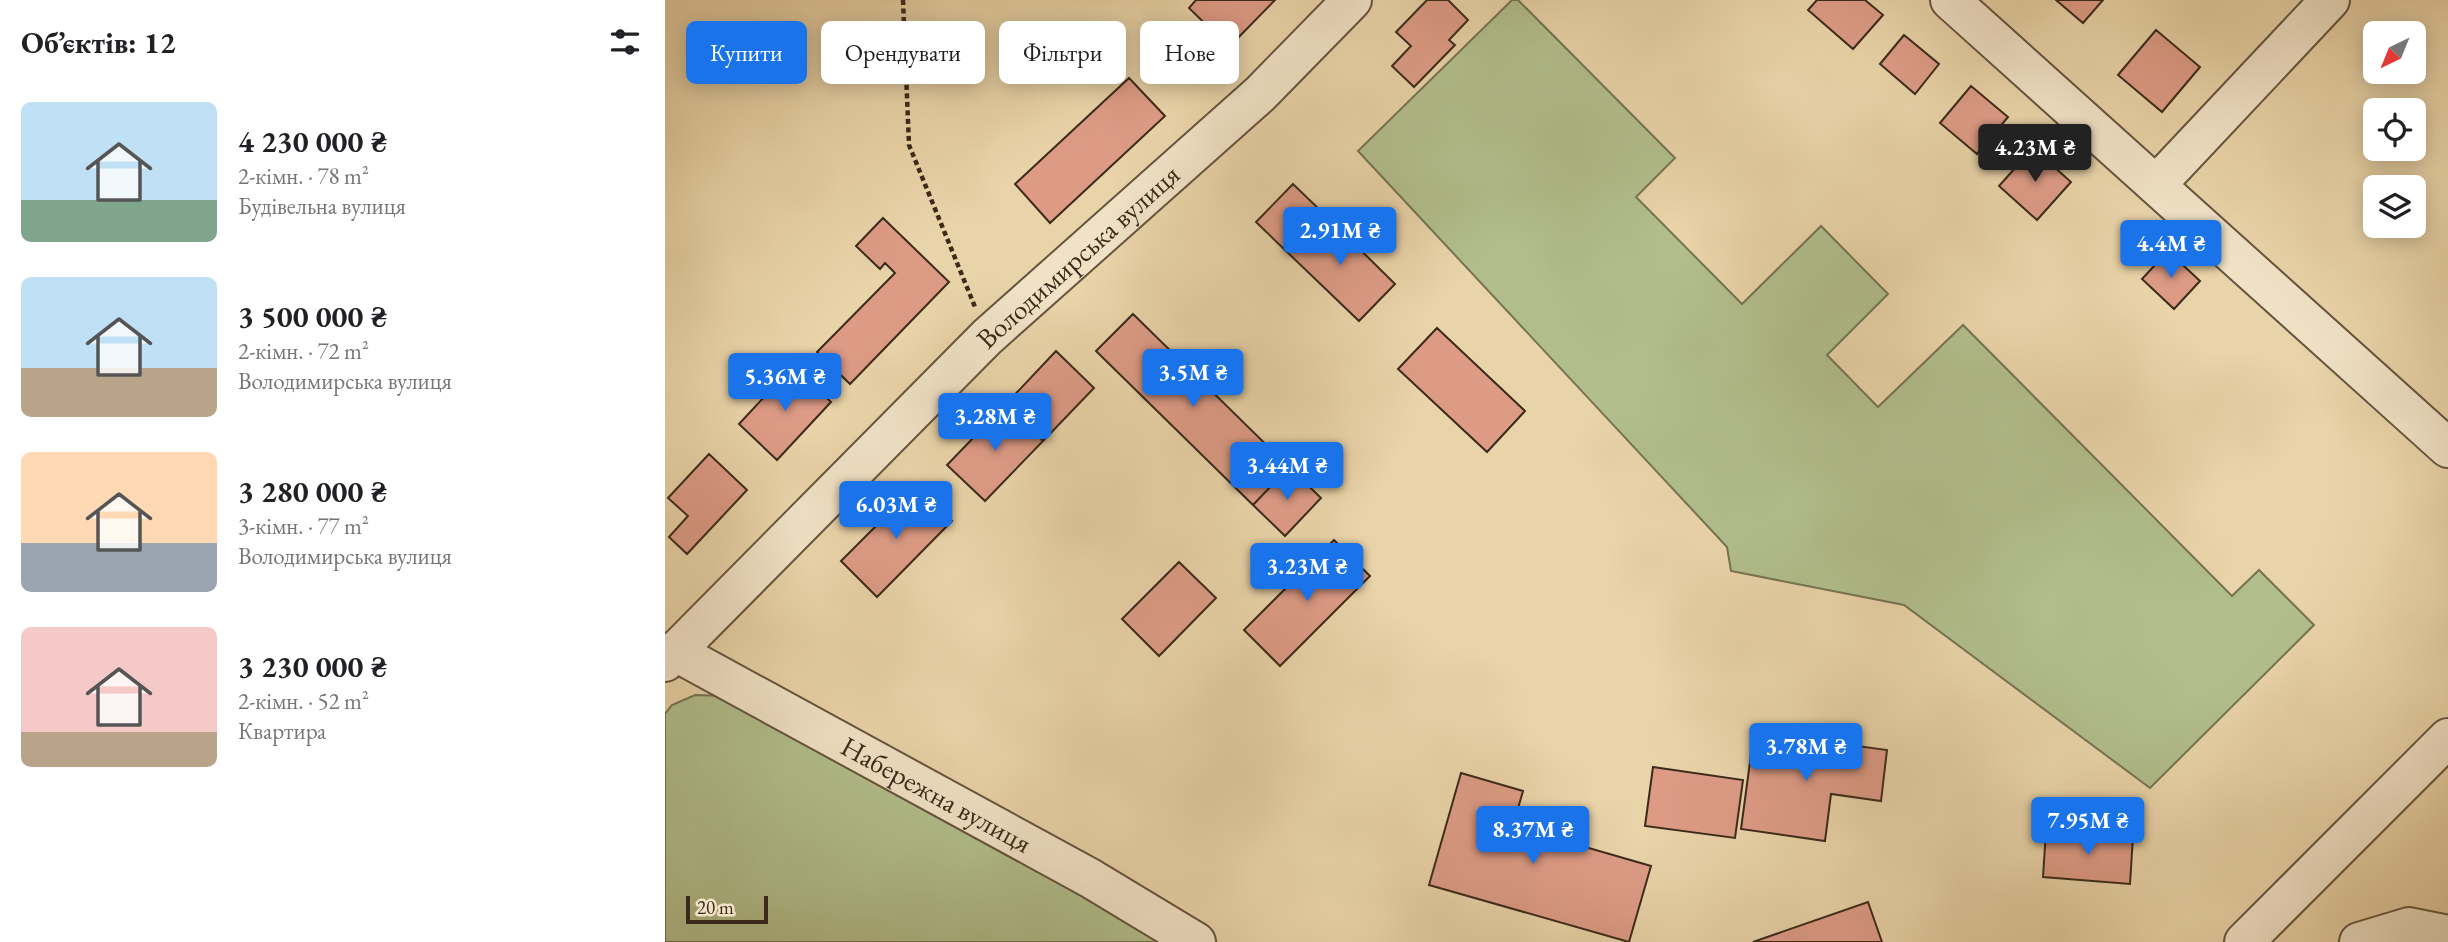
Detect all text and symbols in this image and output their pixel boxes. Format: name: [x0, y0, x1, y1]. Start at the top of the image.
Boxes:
chip: Купити: [686, 21, 807, 84]
chip: Орендувати: [821, 21, 985, 84]
chip: Фільтри: [999, 21, 1126, 84]
chip: Нове: [1140, 21, 1239, 84]
north arrow: [2363, 21, 2425, 84]
map controls: [2363, 21, 2426, 238]
text: Об’єктів: 12: [21, 23, 176, 62]
icon: filters: [606, 23, 644, 61]
button: locate: [2363, 98, 2426, 161]
text: 4 230 000 ₴: [238, 122, 387, 161]
pin: 4.23M ₴: [1970, 124, 2100, 184]
icon: home: [77, 130, 161, 214]
text: 4.23M ₴: [1994, 132, 2076, 162]
street label: Володимирська вулиця: [968, 156, 1187, 356]
text: 2-кімн. · 78 m²: [238, 161, 369, 191]
button: layers: [2363, 175, 2426, 238]
text: Будівельна вулиця: [238, 191, 406, 221]
pin: 2.91M ₴: [1275, 208, 1405, 267]
text: 2.91M ₴: [1299, 215, 1381, 245]
pin: 4.4M ₴: [2114, 220, 2228, 280]
text: 4.4M ₴: [2136, 228, 2206, 258]
text: 3 500 000 ₴: [238, 297, 387, 336]
icon: home: [77, 305, 161, 389]
text: 2-кімн. · 72 m²: [238, 336, 369, 366]
pin: 3.5M ₴: [1136, 350, 1250, 409]
pin: 5.36M ₴: [720, 354, 850, 413]
text: 3.5M ₴: [1158, 357, 1228, 387]
text: 5.36M ₴: [744, 361, 826, 391]
text: Володимирська вулиця: [238, 366, 452, 396]
pin: 3.28M ₴: [930, 393, 1060, 453]
text: 3.28M ₴: [954, 401, 1036, 431]
pin: 3.44M ₴: [1222, 442, 1352, 502]
text: 3.44M ₴: [1246, 450, 1328, 480]
text: 3 280 000 ₴: [238, 472, 387, 511]
icon: home: [77, 480, 161, 564]
pin: 6.03M ₴: [831, 482, 961, 541]
text: 6.03M ₴: [855, 489, 937, 519]
text: 3-кімн. · 77 m²: [238, 511, 369, 541]
text: Володимирська вулиця: [238, 541, 452, 571]
pin: 3.23M ₴: [1242, 544, 1372, 603]
text: 3.23M ₴: [1266, 551, 1348, 581]
text: 3 230 000 ₴: [238, 647, 387, 686]
icon: home: [77, 655, 161, 739]
text: 2-кімн. · 52 m²: [238, 686, 369, 716]
text: Квартира: [238, 716, 326, 746]
pin: 3.78M ₴: [1741, 724, 1871, 783]
street label: Набережна вулиця: [835, 728, 1038, 861]
text: 3.78M ₴: [1765, 731, 1847, 761]
pin: 7.95M ₴: [2023, 798, 2153, 857]
text: 7.95M ₴: [2047, 805, 2129, 835]
pin: 8.37M ₴: [1468, 806, 1598, 866]
text: 8.37M ₴: [1492, 814, 1574, 844]
scale bar: [686, 893, 768, 925]
text: 20 m: [697, 895, 734, 920]

